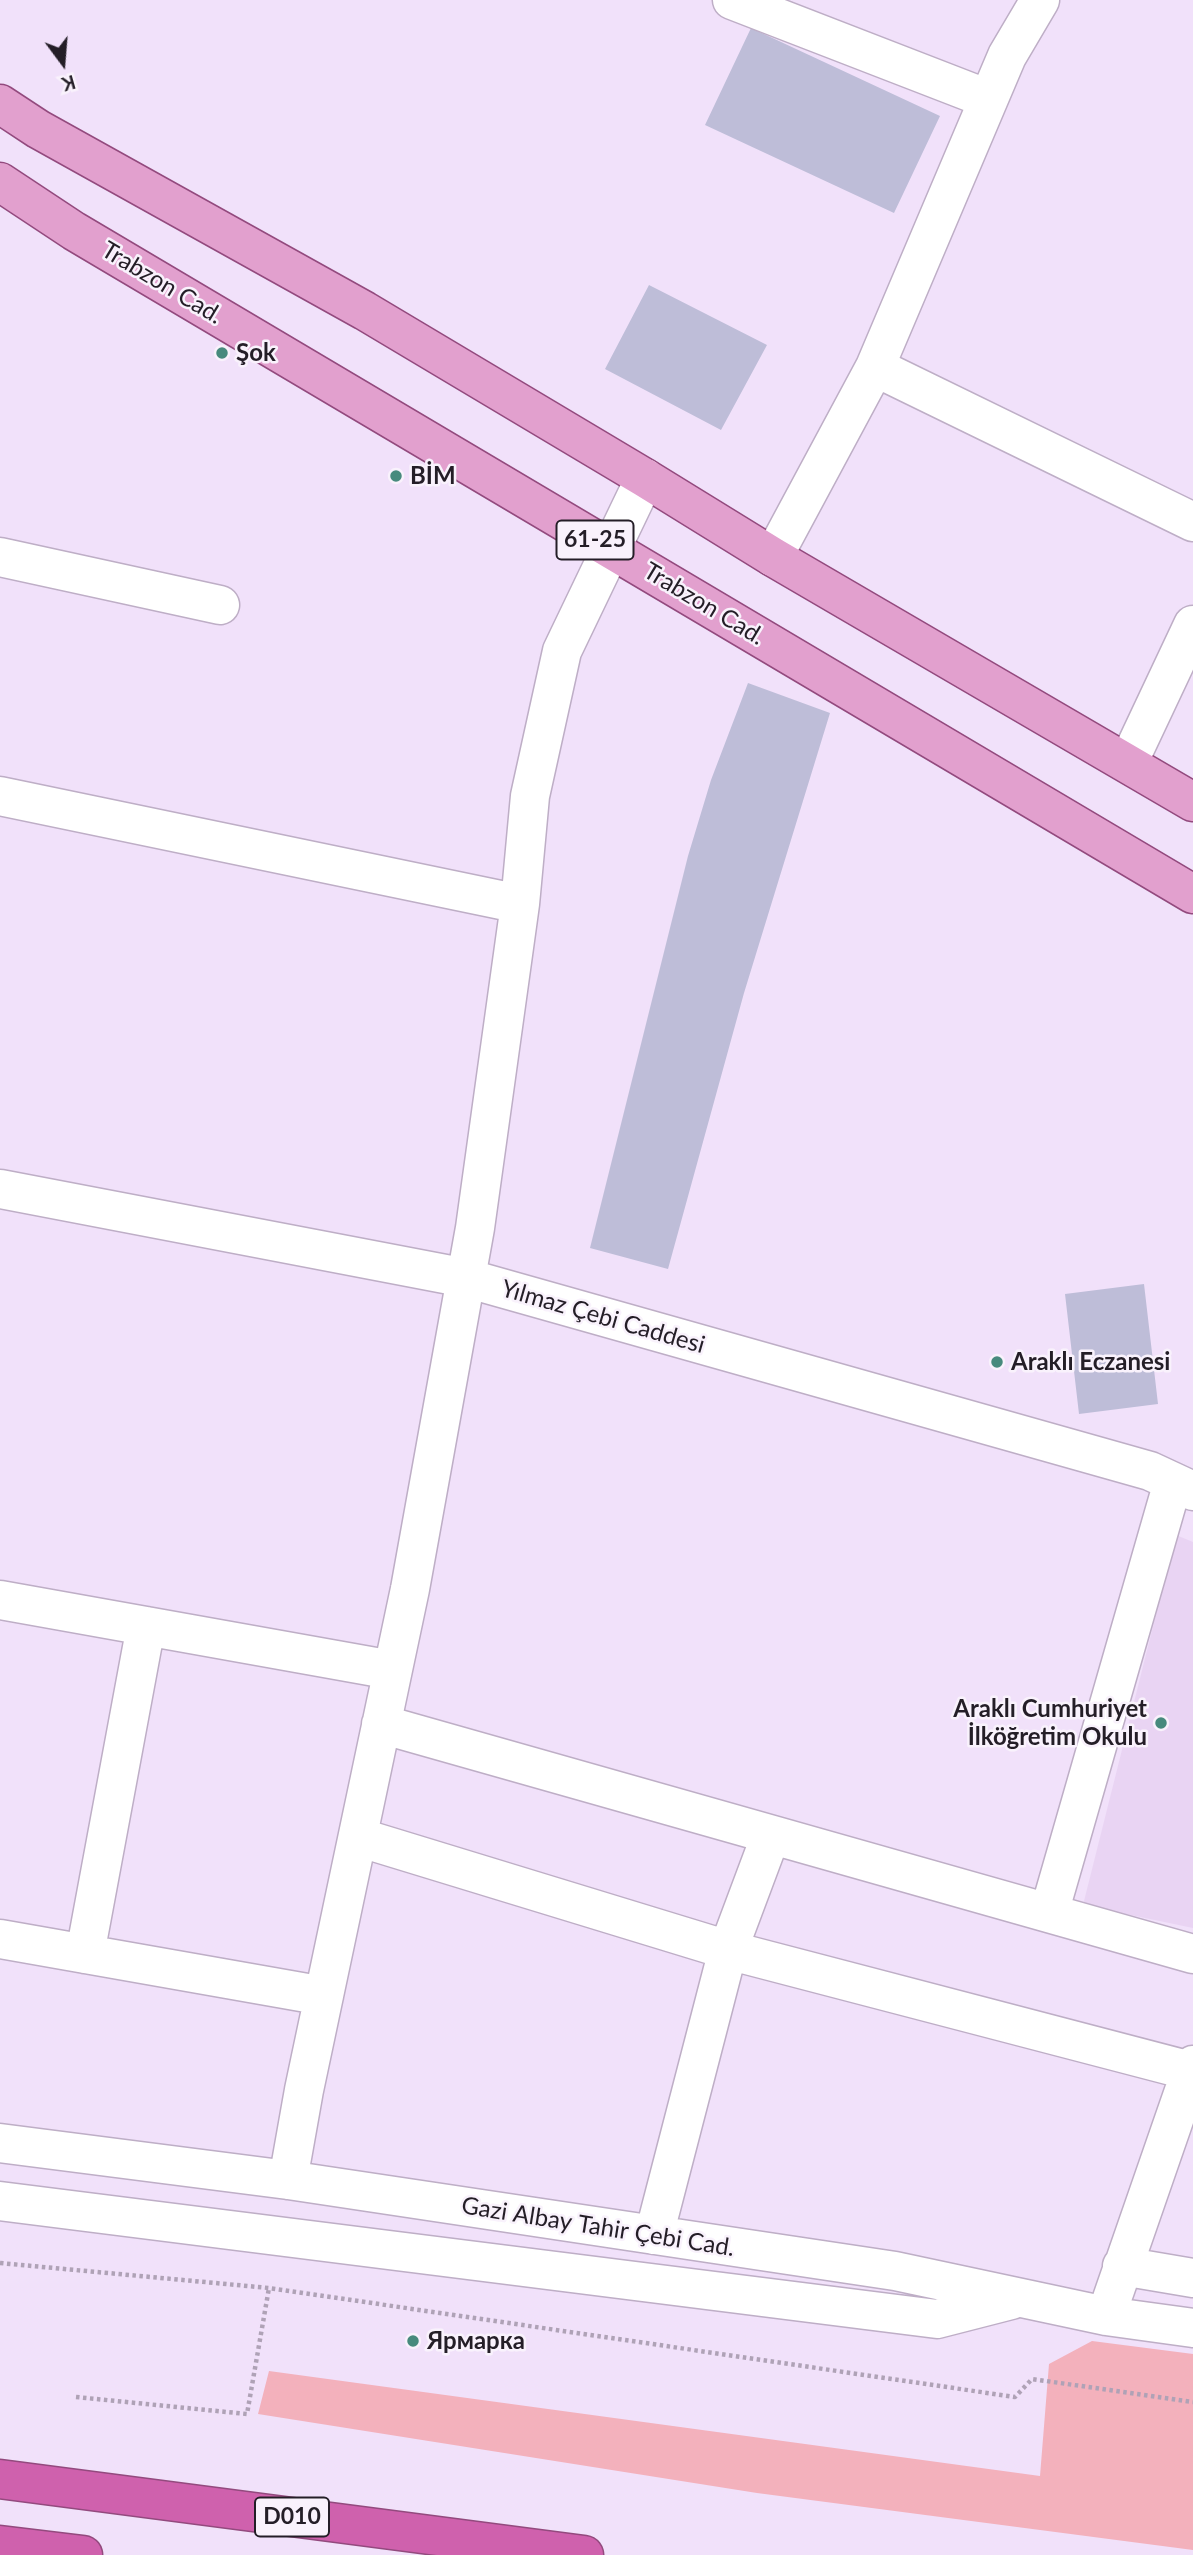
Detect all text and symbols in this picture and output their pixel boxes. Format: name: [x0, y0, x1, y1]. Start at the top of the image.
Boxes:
north arrow: [28, 28, 98, 98]
text: K: [59, 71, 78, 97]
street label: Trabzon Cad.: [96, 236, 228, 330]
place label: Şok: [236, 339, 276, 367]
marker: Şok: [214, 345, 230, 361]
place label: BİM: [410, 462, 456, 490]
marker: BİM: [388, 468, 404, 484]
road number: 61-25: [556, 520, 634, 560]
street label: Trabzon Cad.: [638, 557, 770, 651]
street label: Yılmaz Çebi Caddesi: [498, 1274, 708, 1360]
place label: Araklı Eczanesi: [1011, 1348, 1170, 1376]
marker: Araklı Eczanesi: [989, 1354, 1005, 1370]
place label: Araklı Cumhuriyet İlköğretim Okulu: [953, 1695, 1147, 1751]
marker: Araklı Cumhuriyet İlköğretim Okulu: [1153, 1715, 1169, 1731]
street label: Gazi Albay Tahir Çebi Cad.: [460, 2191, 736, 2263]
place label: Ярмарка: [427, 2327, 525, 2355]
marker: Ярмарка: [405, 2333, 421, 2349]
road number: D010: [255, 2498, 329, 2536]

